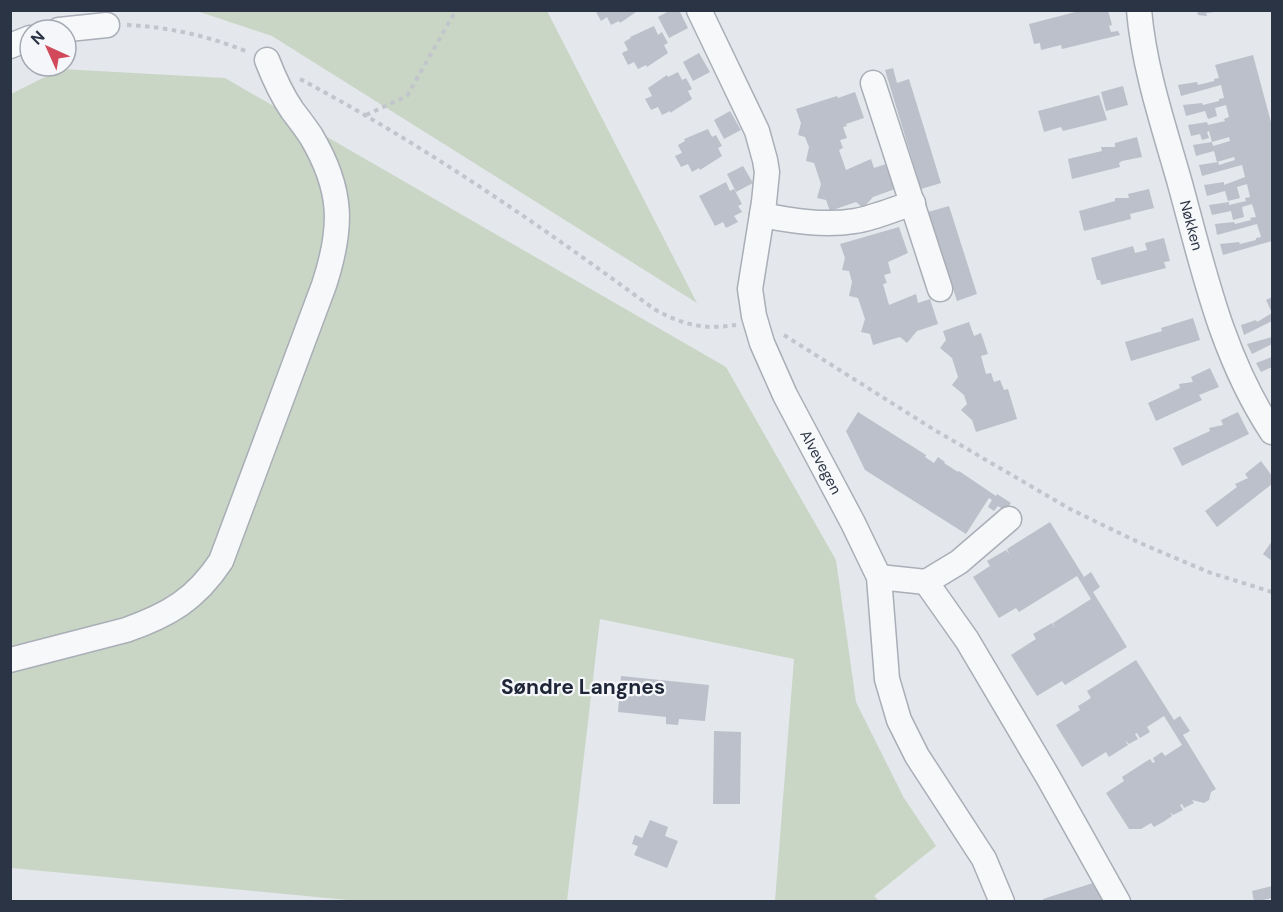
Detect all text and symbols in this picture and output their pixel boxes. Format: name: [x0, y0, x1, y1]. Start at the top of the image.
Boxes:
north arrow: [18, 18, 78, 78]
text: N: [26, 26, 49, 49]
street label: Nøkken: [1175, 198, 1207, 253]
street label: Alvevegen: [795, 426, 846, 498]
district label: Søndre Langnes: [501, 673, 665, 701]

